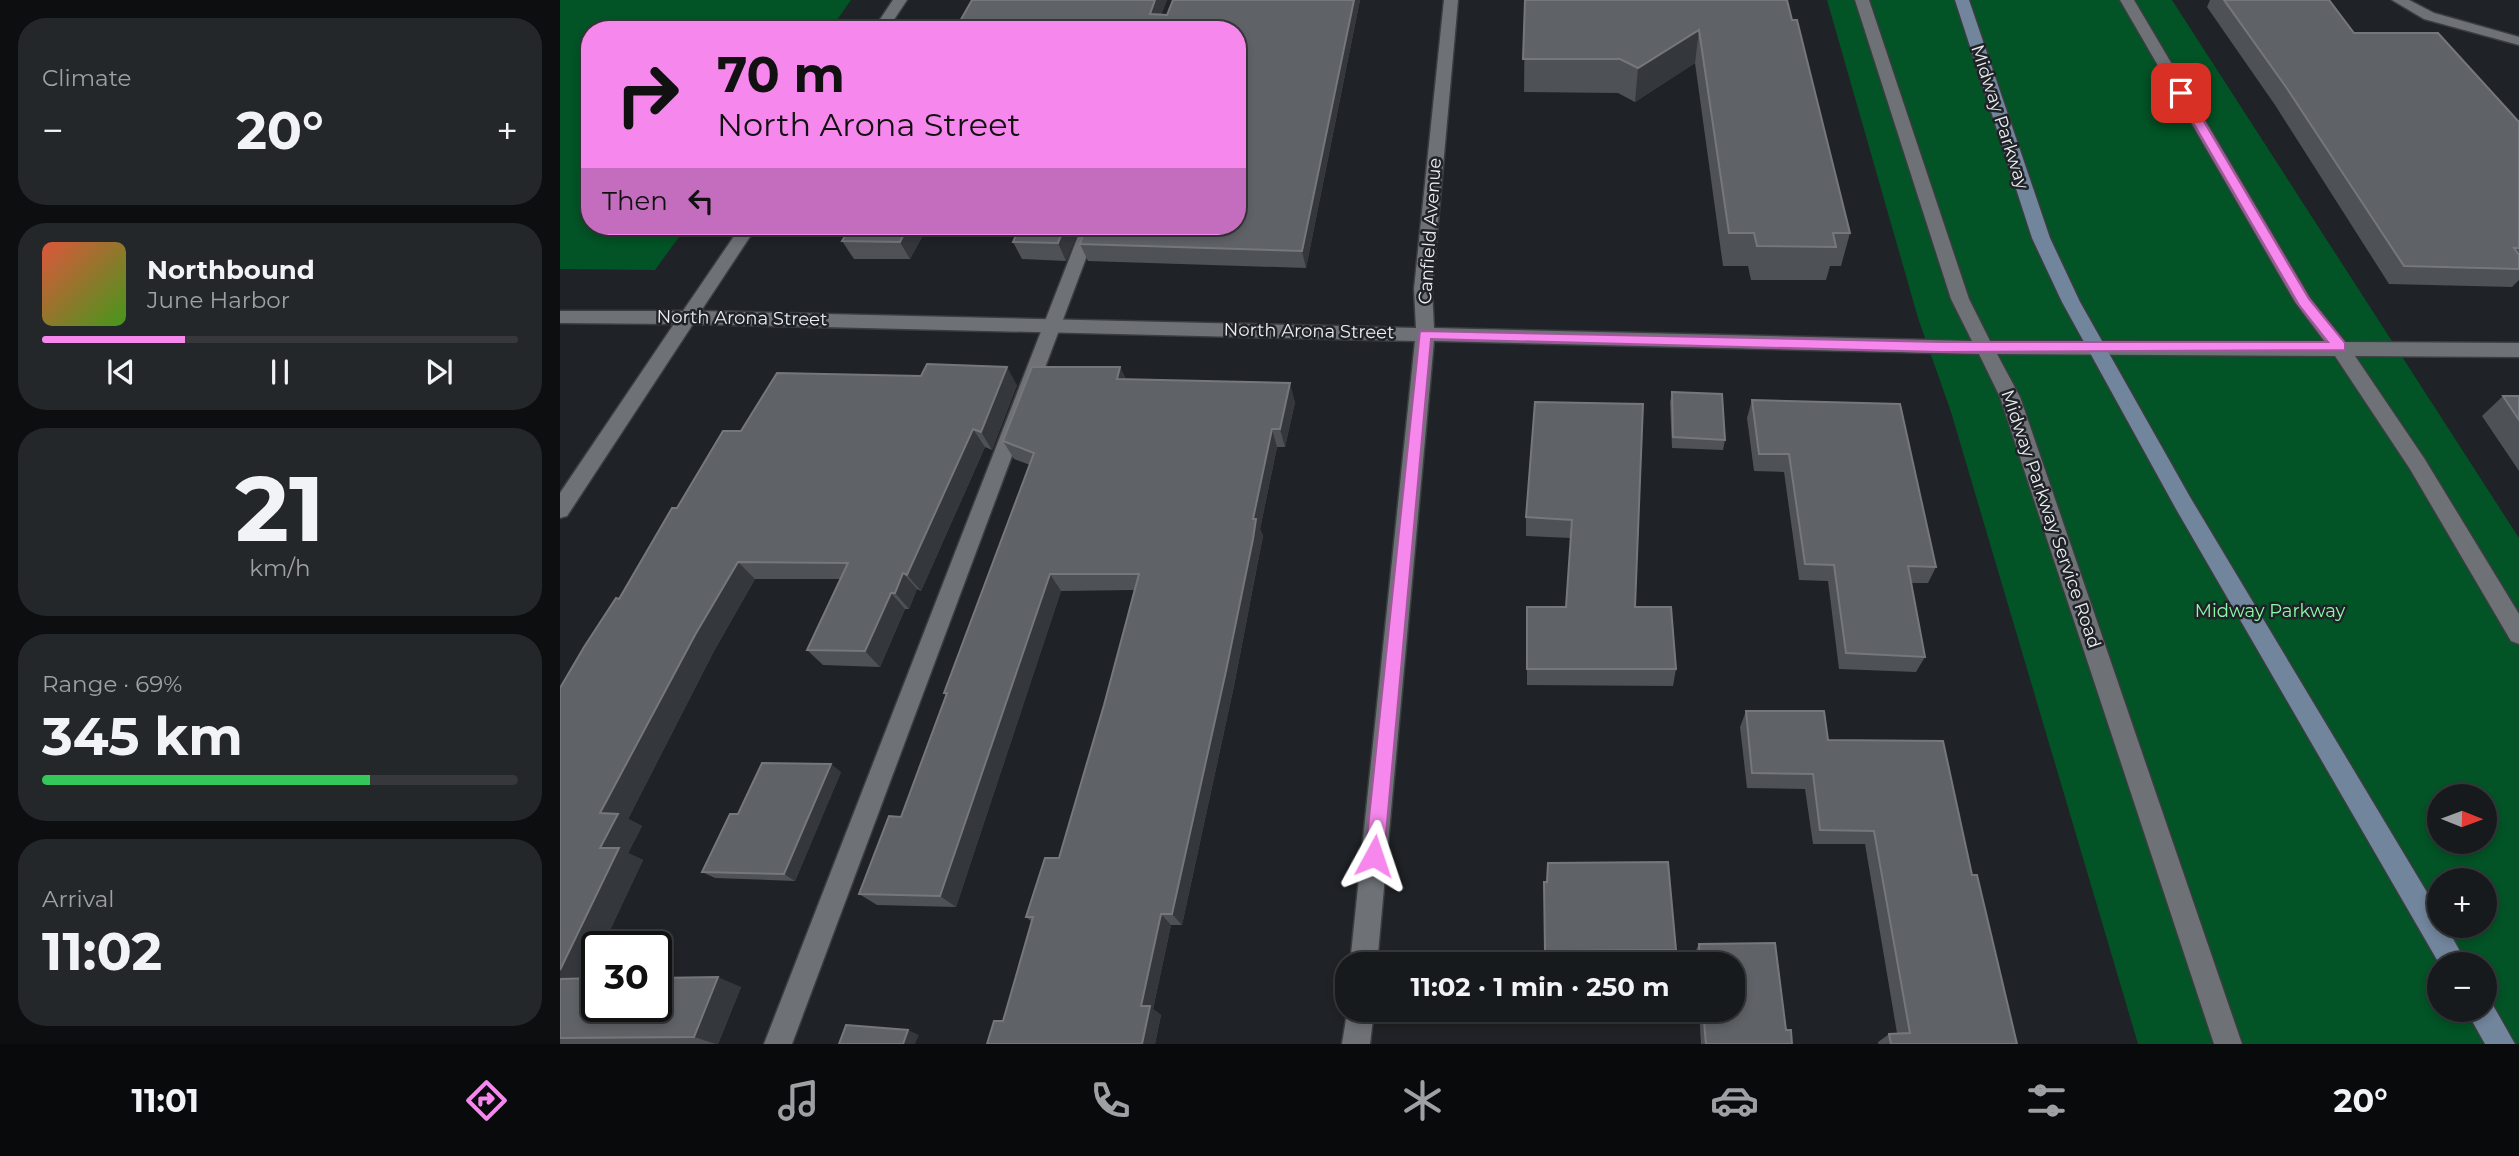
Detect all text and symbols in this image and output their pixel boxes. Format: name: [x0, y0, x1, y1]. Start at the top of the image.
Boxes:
street label: Midway Parkway: [1966, 42, 2034, 192]
text: 70 m: [717, 45, 845, 104]
icon: right: [602, 49, 693, 140]
pin: [2151, 63, 2211, 123]
text: Climate: [42, 64, 131, 92]
icon: arrive: [2162, 74, 2200, 112]
text: 20°: [236, 99, 324, 162]
text: North Arona Street: [717, 105, 1020, 144]
text: −: [42, 107, 64, 154]
text: +: [496, 107, 518, 154]
street label: Canfield Avenue: [1414, 157, 1446, 305]
icon: left: [682, 182, 720, 220]
text: Then: [602, 185, 668, 217]
text: Northbound: [147, 254, 315, 286]
text: June Harbor: [147, 286, 290, 314]
street label: North Arona Street: [656, 306, 828, 330]
street label: North Arona Street: [1223, 319, 1395, 343]
icon: previous: [102, 353, 140, 391]
icon: pause: [261, 353, 299, 391]
icon: next: [420, 353, 458, 391]
street label: Midway Parkway Service Road: [1996, 387, 2106, 651]
text: 21: [235, 453, 325, 564]
text: km/h: [249, 554, 311, 582]
park label: Midway Parkway: [2195, 600, 2346, 622]
text: Range · 69%: [42, 670, 182, 698]
text: 345 km: [42, 705, 243, 768]
north arrow: [2427, 784, 2497, 854]
map controls: [2427, 784, 2497, 1022]
position arrow: [1337, 819, 1411, 893]
button: +: [2427, 868, 2497, 938]
text: Arrival: [42, 885, 115, 913]
text: 11:02: [42, 920, 162, 983]
speed limit sign: 30: [581, 931, 672, 1022]
button: −: [2427, 952, 2497, 1022]
text: 11:02 · 1 min · 250 m: [1411, 971, 1669, 1003]
icon: directions: [462, 1076, 511, 1125]
icon: music: [774, 1076, 823, 1125]
icon: phone: [1086, 1076, 1135, 1125]
icon: climate: [1398, 1076, 1447, 1125]
icon: car: [1710, 1076, 1759, 1125]
icon: filters: [2022, 1076, 2071, 1125]
text: 11:01: [131, 1081, 199, 1120]
text: 20°: [2334, 1081, 2388, 1120]

